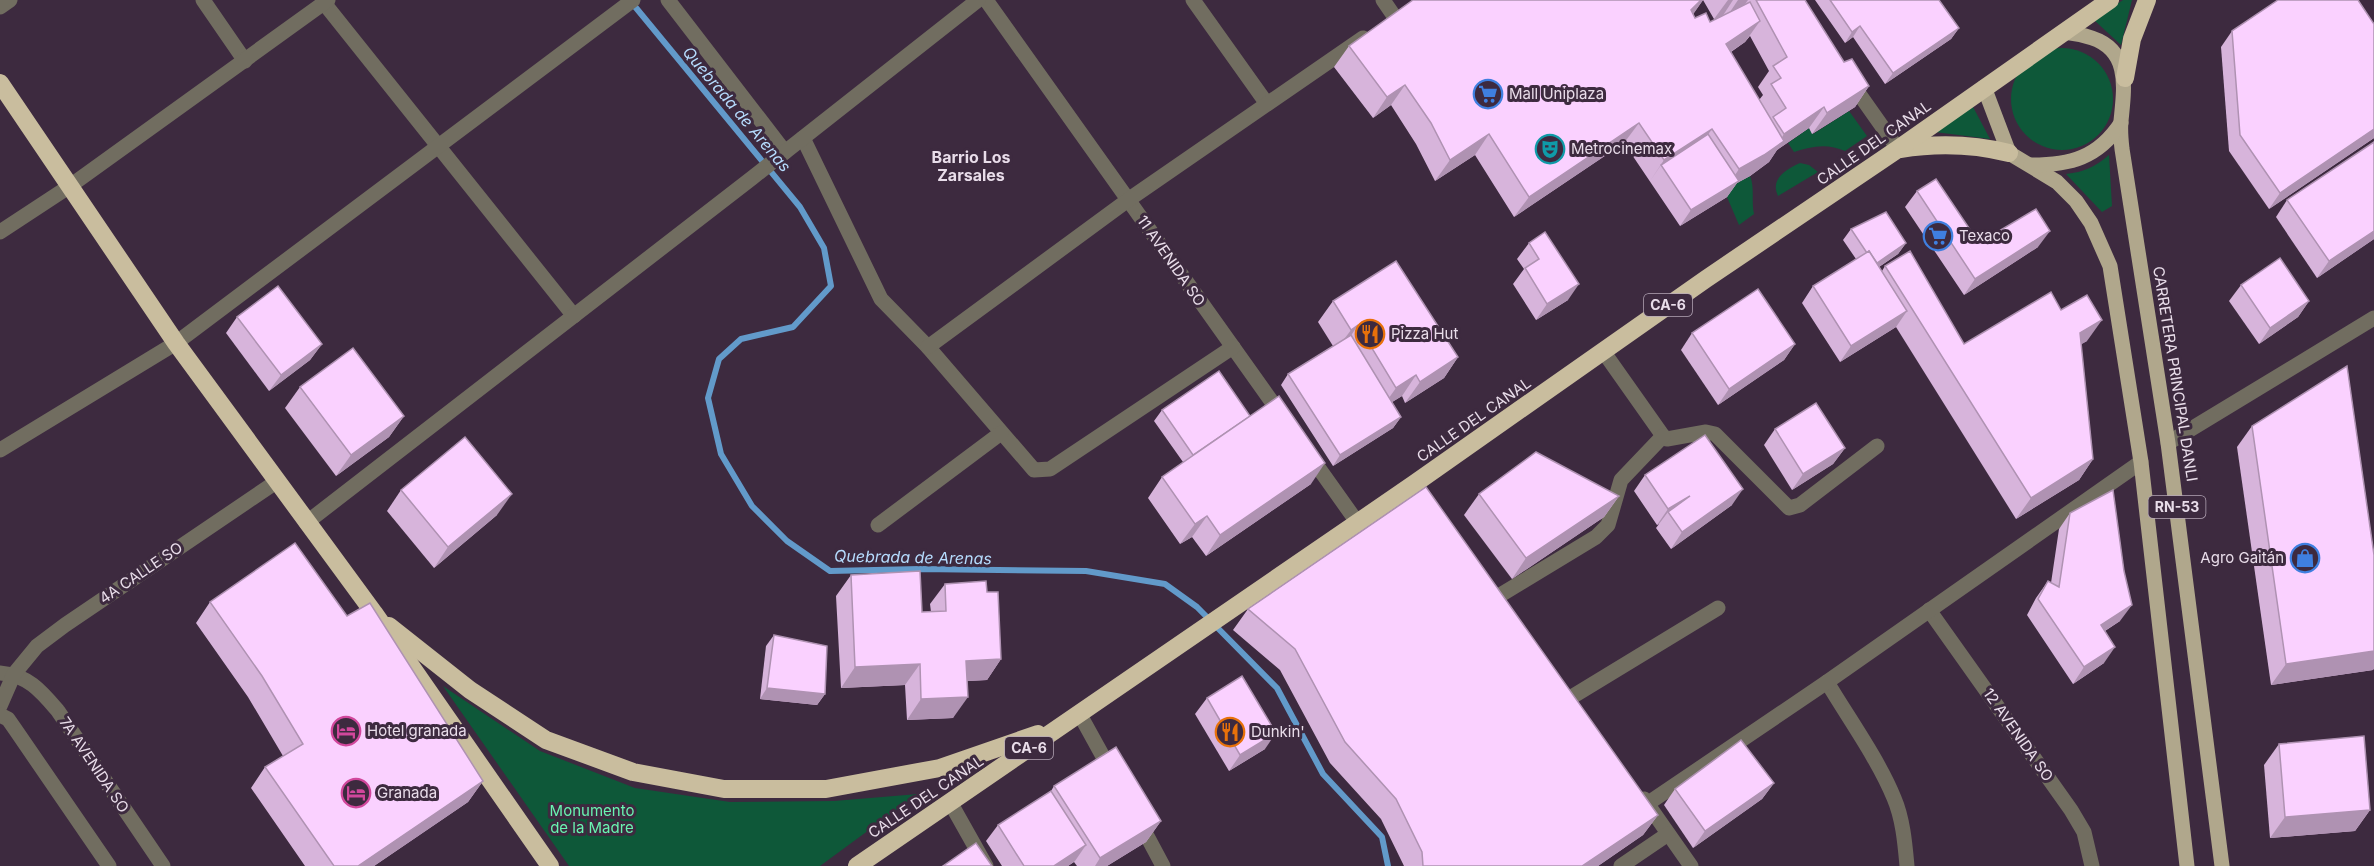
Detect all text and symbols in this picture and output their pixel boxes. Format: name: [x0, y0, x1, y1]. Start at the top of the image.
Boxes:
water label: Quebrada de Arenas: [679, 42, 795, 176]
supermarket icon: Mall Uniplaza: [1472, 78, 1504, 110]
place label: Mall Uniplaza: [1509, 84, 1604, 103]
street label: CALLE DEL CANAL: [1813, 96, 1934, 189]
theatre icon: Metrocinemax: [1534, 133, 1566, 165]
place label: Metrocinemax: [1571, 139, 1672, 158]
district label: Barrio Los Zarsales: [932, 147, 1010, 185]
street label: 11 AVENIDA SO: [1133, 212, 1210, 310]
supermarket icon: Texaco: [1922, 220, 1954, 252]
place label: Texaco: [1959, 226, 2010, 245]
street label: CARRETERA PRINCIPAL DANLI: [2149, 265, 2202, 483]
road number: CA-6: [1644, 294, 1692, 316]
restaurant icon: Pizza Hut: [1354, 318, 1386, 350]
place label: Pizza Hut: [1391, 324, 1458, 343]
street label: CALLE DEL CANAL: [1413, 373, 1534, 466]
road number: RN-53: [2148, 496, 2206, 518]
street label: 4A CALLE SO: [95, 538, 186, 607]
shop icon: Agro Gaitán: [2289, 542, 2321, 574]
water label: Quebrada de Arenas: [834, 546, 992, 568]
place label: Agro Gaitán: [2200, 548, 2284, 567]
street label: 12 AVENIDA SO: [1979, 684, 2058, 785]
street label: 7A AVENIDA SO: [55, 713, 133, 816]
hotel icon: Hotel granada: [330, 715, 362, 747]
restaurant icon: Dunkin': [1214, 716, 1246, 748]
place label: Hotel granada: [367, 721, 467, 740]
place label: Dunkin': [1251, 722, 1305, 741]
road number: CA-6: [1005, 737, 1053, 759]
street label: CALLE DEL CANAL: [864, 751, 987, 842]
hotel icon: Granada: [340, 777, 372, 809]
place label: Granada: [377, 783, 437, 802]
park label: Monumento de la Madre: [550, 801, 634, 837]

